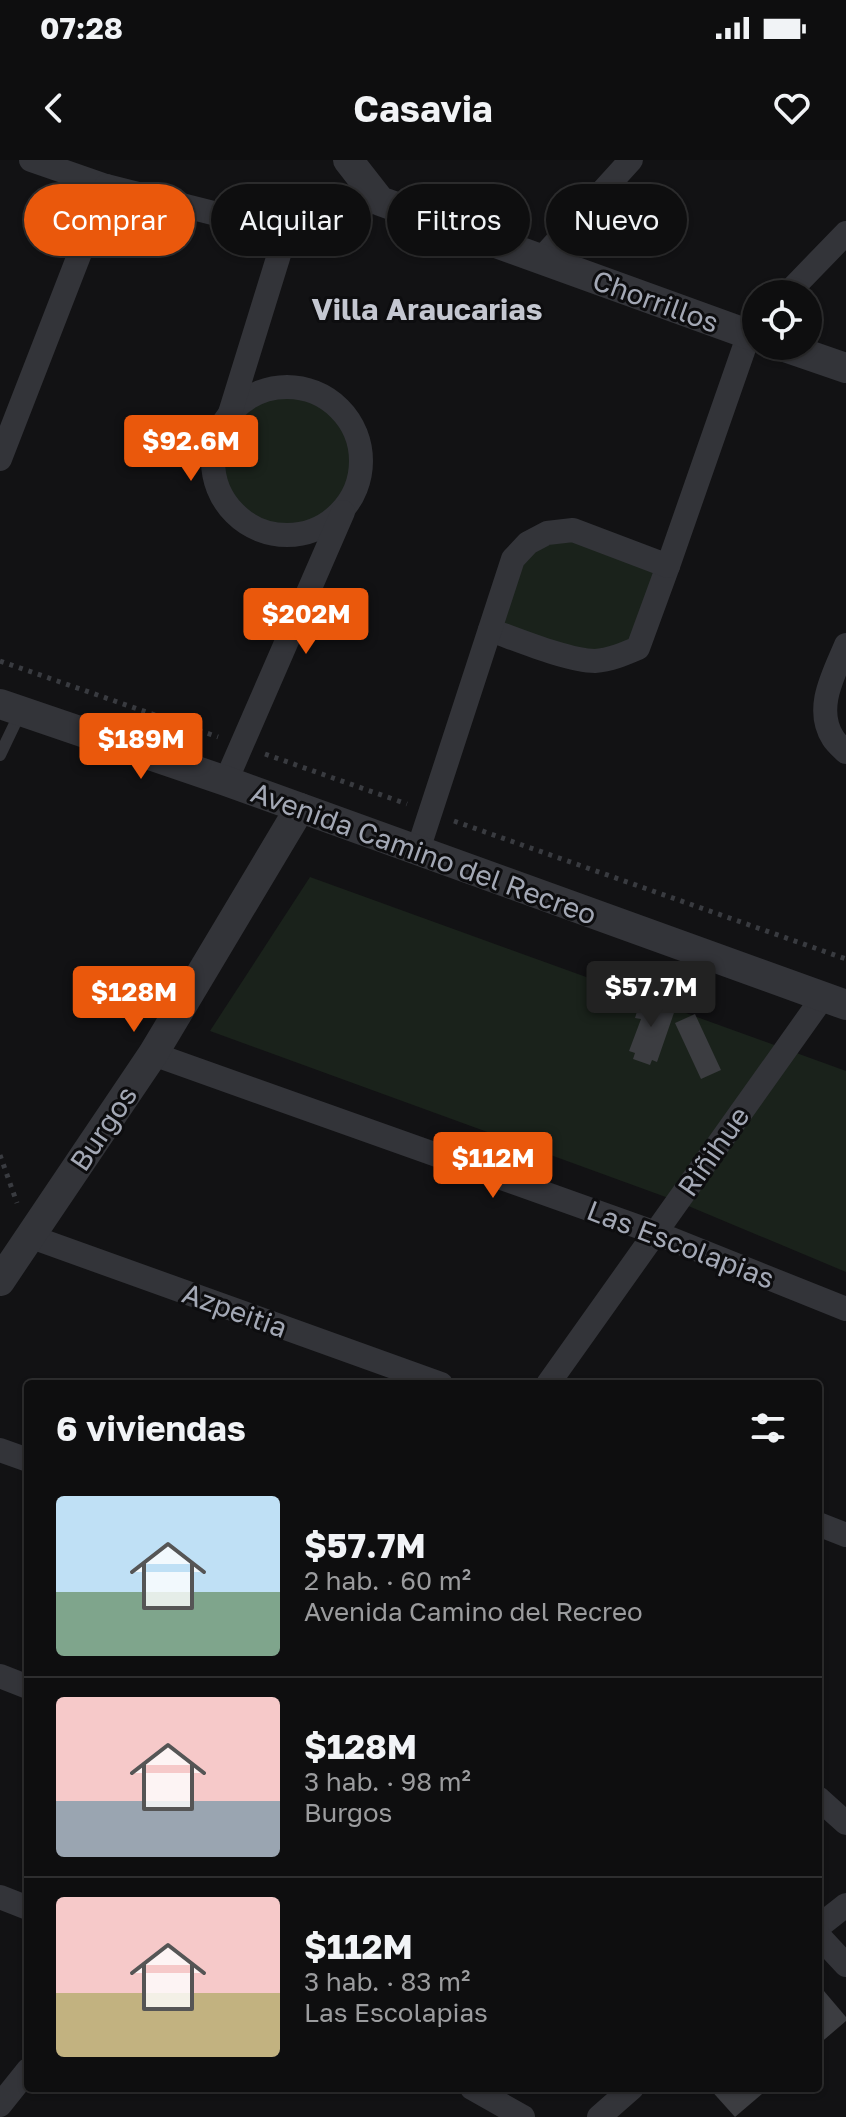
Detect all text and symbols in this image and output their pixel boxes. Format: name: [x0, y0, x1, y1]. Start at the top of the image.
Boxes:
text: 07:28: [40, 10, 123, 46]
icon: back: [32, 86, 76, 130]
icon: heart: [770, 86, 814, 130]
text: Casavia: [353, 87, 493, 130]
chip: Comprar: [24, 184, 195, 256]
chip: Alquilar: [211, 184, 371, 256]
chip: Filtros: [387, 184, 530, 256]
chip: Nuevo: [546, 184, 687, 256]
street label: Chorrillos: [588, 263, 724, 339]
map controls: [742, 280, 822, 360]
button: locate: [742, 280, 822, 360]
district label: Villa Araucarias: [311, 291, 543, 327]
pin: $92.6M: [126, 415, 256, 483]
text: $92.6M: [142, 425, 240, 456]
pin: $202M: [250, 588, 362, 656]
text: $202M: [261, 598, 351, 629]
pin: $189M: [85, 713, 197, 781]
text: $189M: [97, 723, 185, 754]
street label: Avenida Camino del Recreo: [247, 775, 601, 931]
pin: $57.7M: [586, 961, 716, 1029]
pin: $128M: [78, 966, 190, 1034]
text: $57.7M: [604, 971, 698, 1002]
text: $128M: [91, 976, 177, 1007]
street label: Burgos: [63, 1079, 143, 1177]
street label: Riñihue: [670, 1100, 756, 1202]
pin: $112M: [437, 1132, 549, 1200]
text: $112M: [451, 1142, 535, 1173]
street label: Las Escolapias: [583, 1193, 779, 1295]
street label: Azpeitia: [178, 1276, 292, 1344]
icon: filters: [746, 1406, 790, 1450]
text: 6 viviendas: [56, 1408, 246, 1448]
text: $57.7M: [304, 1525, 426, 1565]
icon: home: [120, 1528, 216, 1624]
text: 2 hab. · 60 m²: [304, 1565, 471, 1596]
text: Avenida Camino del Recreo: [304, 1596, 643, 1627]
text: $128M: [304, 1726, 417, 1766]
icon: home: [120, 1729, 216, 1825]
text: 3 hab. · 98 m²: [304, 1766, 471, 1797]
text: Burgos: [304, 1797, 392, 1828]
text: $112M: [304, 1926, 413, 1966]
icon: home: [120, 1929, 216, 2025]
text: 3 hab. · 83 m²: [304, 1966, 470, 1997]
text: Las Escolapias: [304, 1997, 488, 2028]

